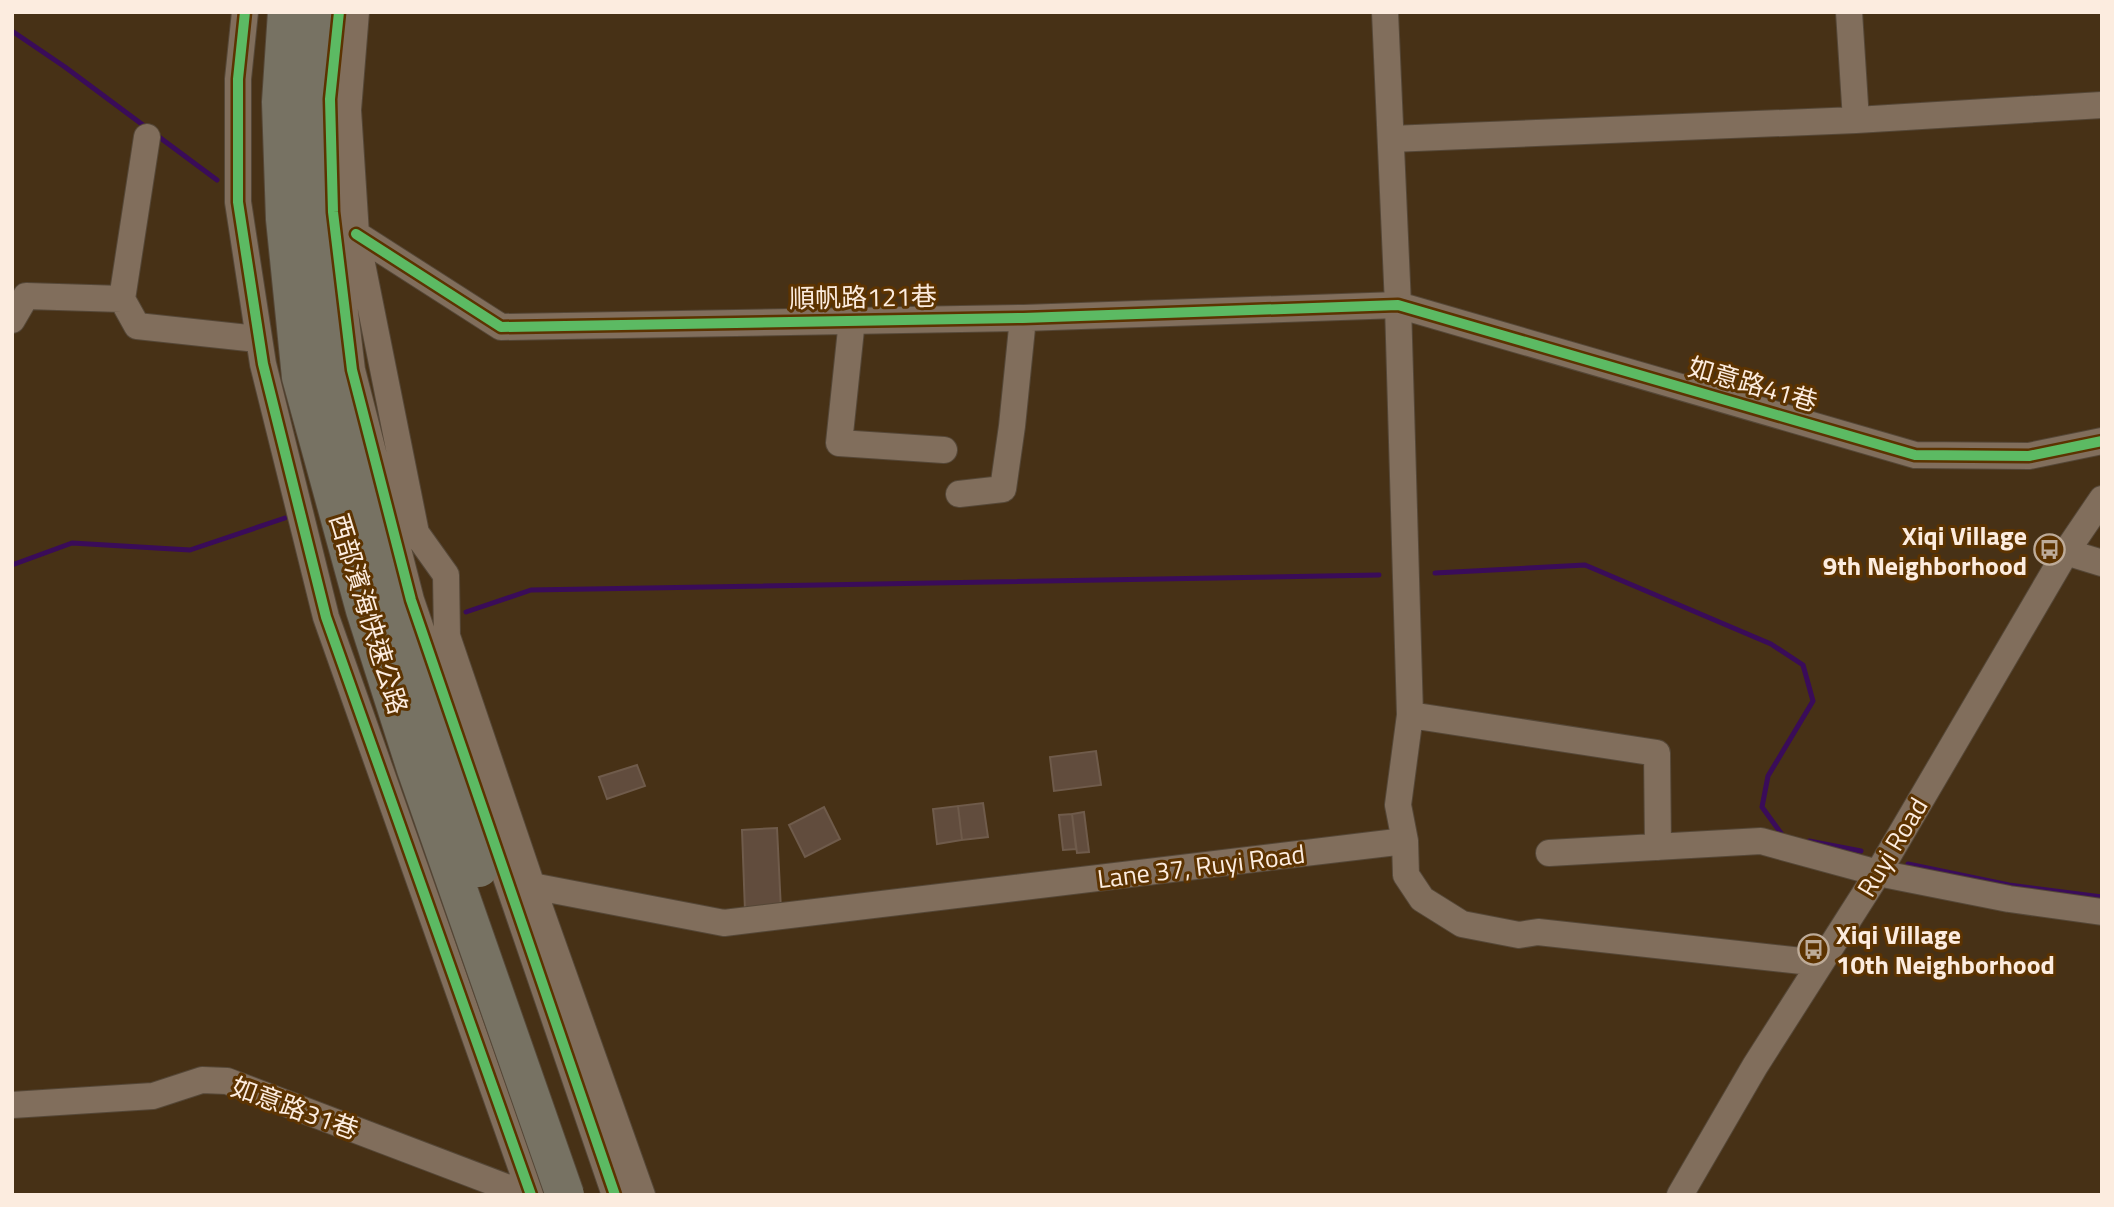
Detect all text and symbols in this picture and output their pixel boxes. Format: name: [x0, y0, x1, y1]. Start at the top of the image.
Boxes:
street label: 順帆路121巷: [789, 276, 937, 318]
street label: 如意路41巷: [1684, 347, 1822, 421]
street label: 西部濱海快速公路: [320, 509, 418, 719]
place label: Xiqi Village 9th Neighborhood: [1823, 516, 2027, 585]
bus stop icon: Xiqi Village 9th Neighborhood: [2033, 533, 2067, 567]
street label: Ruyi Road: [1847, 790, 1937, 904]
street label: Lane 37, Ruyi Road: [1095, 834, 1307, 898]
place label: Xiqi Village 10th Neighborhood: [1836, 915, 2055, 984]
bus stop icon: Xiqi Village 10th Neighborhood: [1796, 932, 1830, 966]
street label: 如意路31巷: [226, 1067, 364, 1149]

